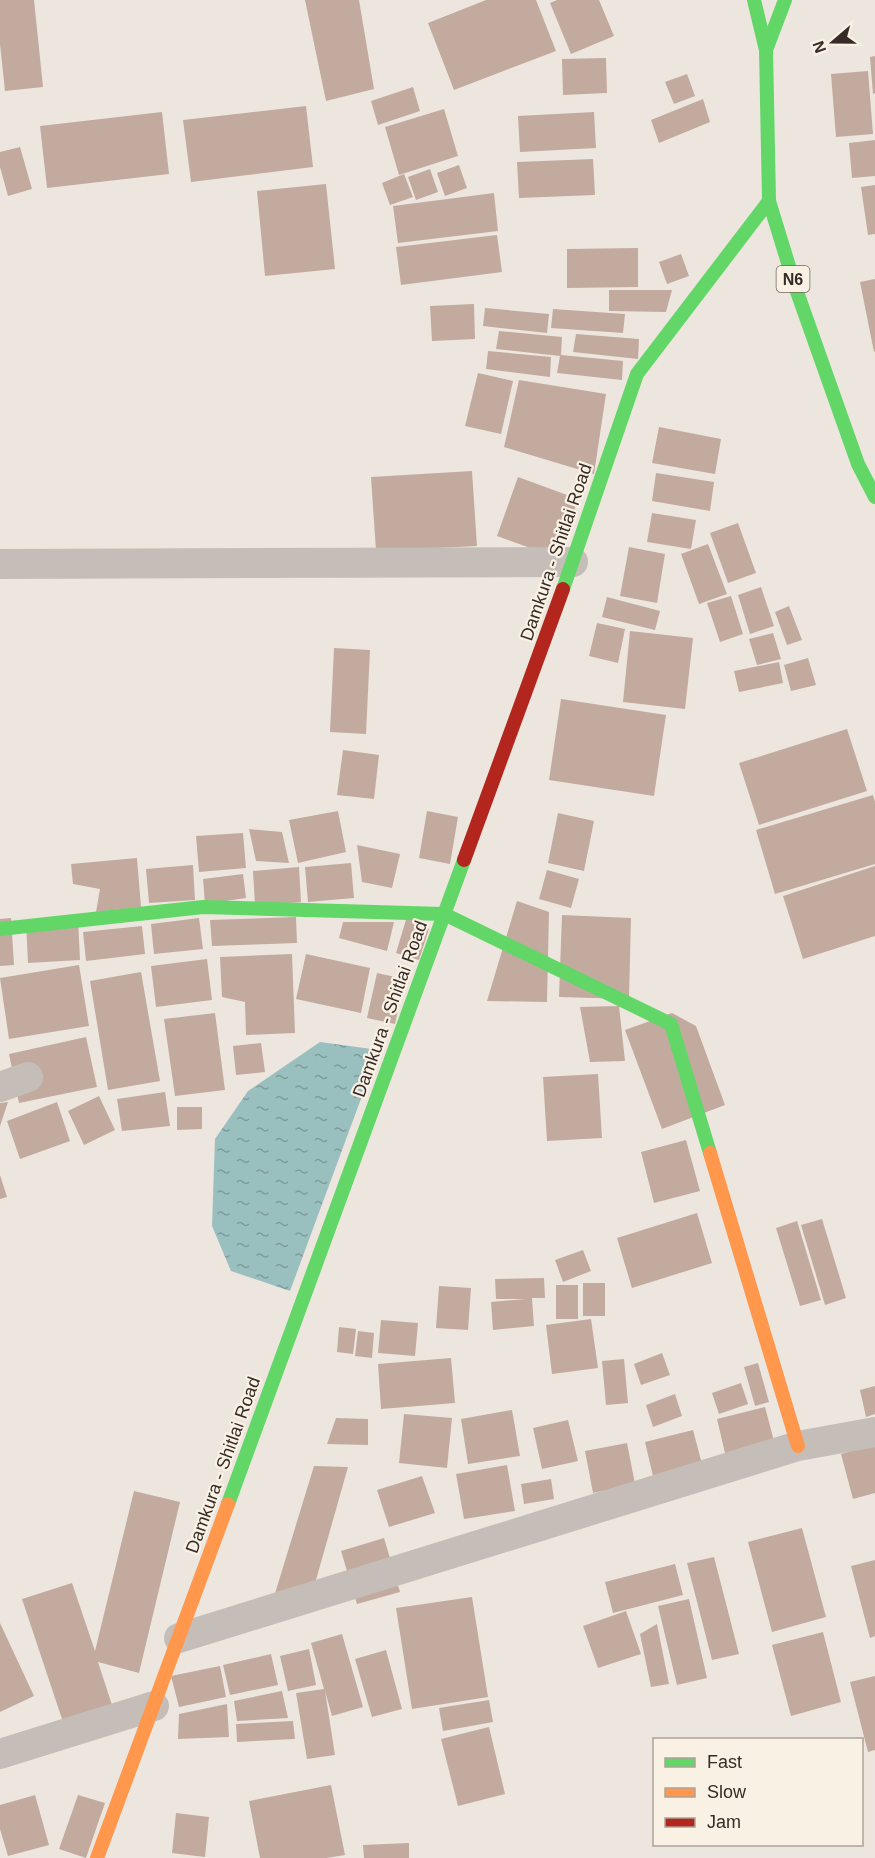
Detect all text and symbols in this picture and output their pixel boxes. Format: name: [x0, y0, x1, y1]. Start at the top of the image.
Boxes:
north arrow: [803, 12, 863, 72]
text: N: [809, 39, 829, 55]
road number: N6: [776, 266, 810, 292]
street label: Damkura - Shitlai Road: [516, 461, 596, 643]
street label: Damkura - Shitlai Road: [349, 918, 431, 1100]
street label: Damkura - Shitlai Road: [182, 1374, 264, 1556]
legend: [653, 1738, 863, 1846]
text: Fast: [707, 1752, 742, 1772]
text: Slow: [707, 1782, 747, 1802]
text: Jam: [707, 1812, 741, 1832]

